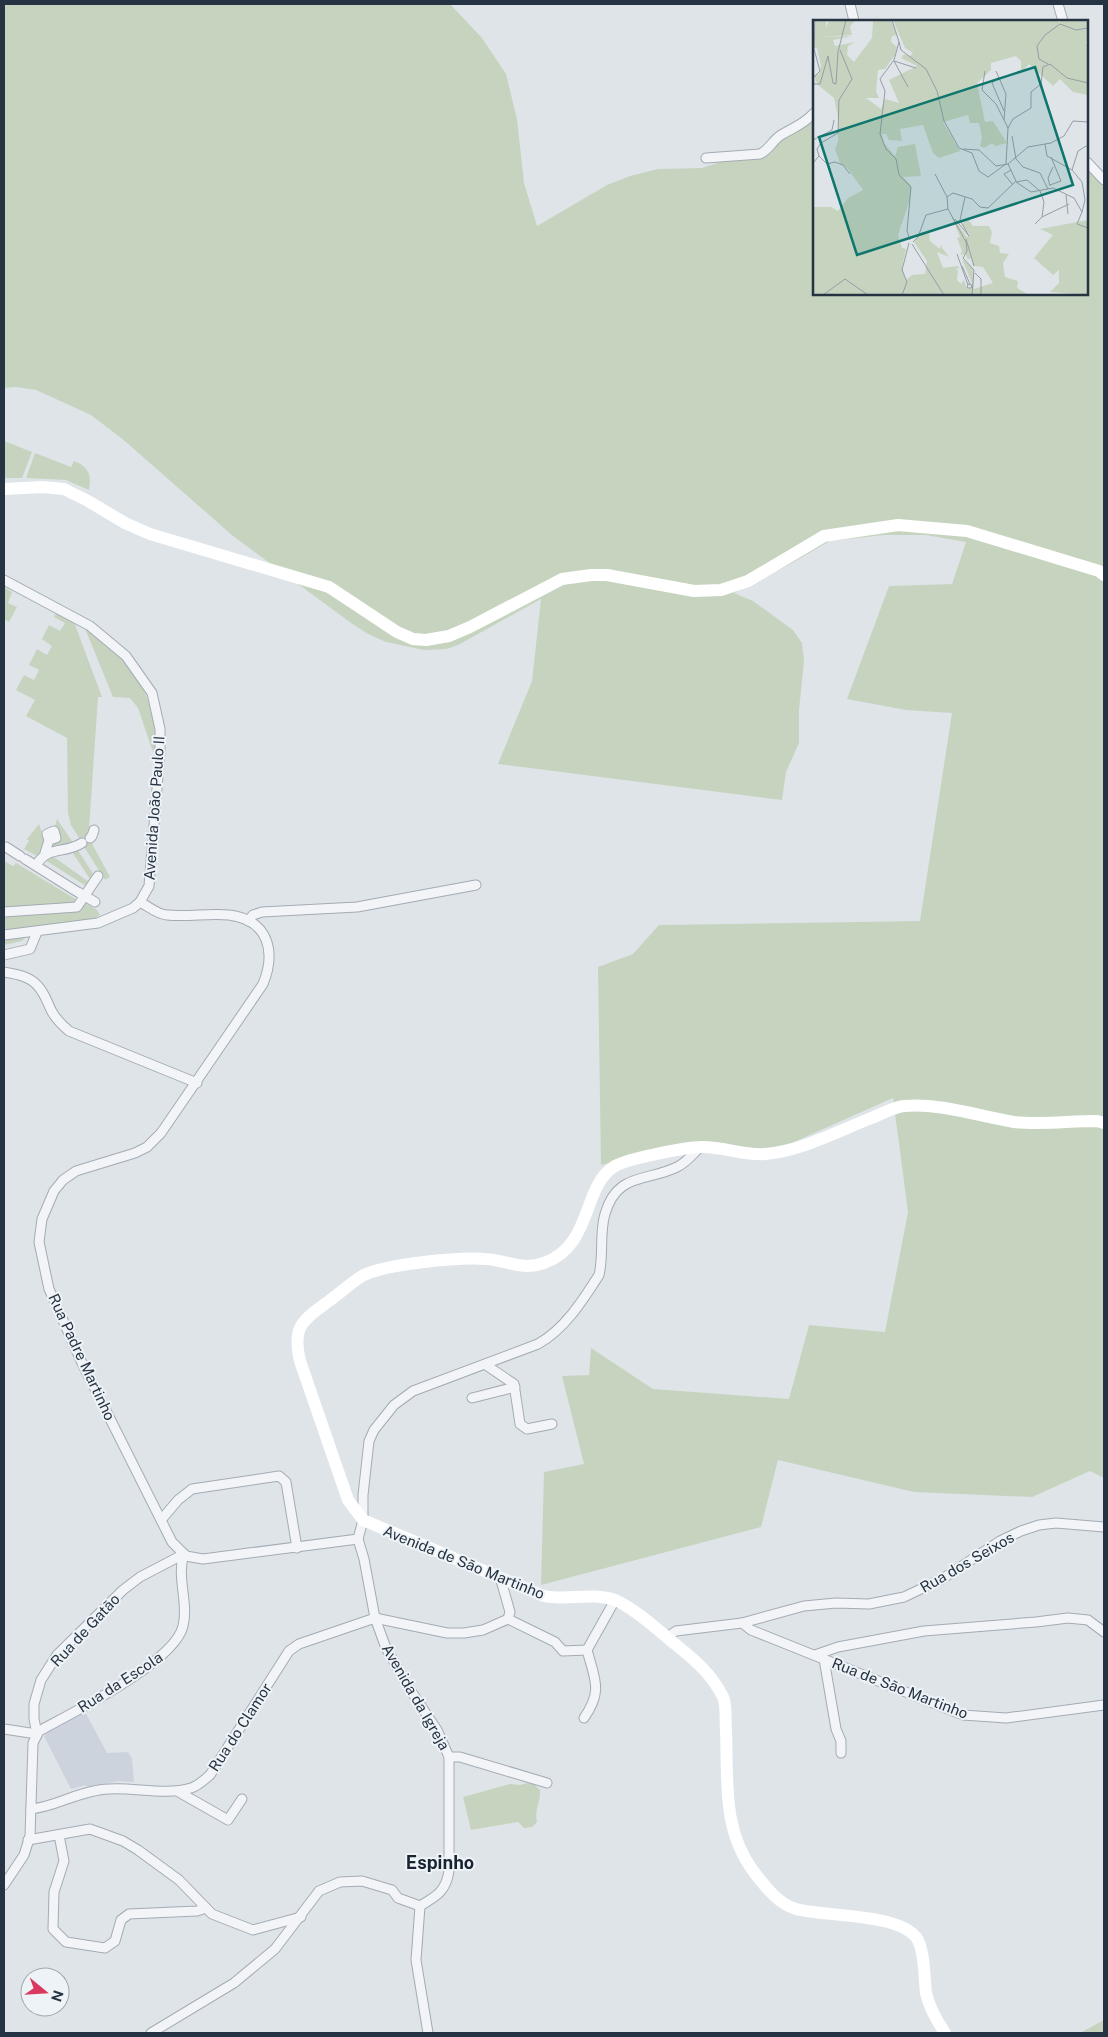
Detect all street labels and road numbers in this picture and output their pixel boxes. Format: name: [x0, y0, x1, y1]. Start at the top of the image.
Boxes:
street label: Avenida João Paulo II: [140, 735, 168, 881]
street label: Rua Padre Martinho: [45, 1291, 119, 1423]
street label: Avenida de São Martinho: [381, 1522, 547, 1602]
street label: Rua dos Seixos: [917, 1528, 1017, 1596]
street label: Rua de Gatão: [47, 1590, 123, 1670]
street label: Avenida da Igreja: [379, 1641, 453, 1753]
street label: Rua da Escola: [74, 1648, 166, 1716]
street label: Rua de São Martinho: [830, 1654, 970, 1722]
street label: Rua do Clamor: [205, 1680, 275, 1774]

